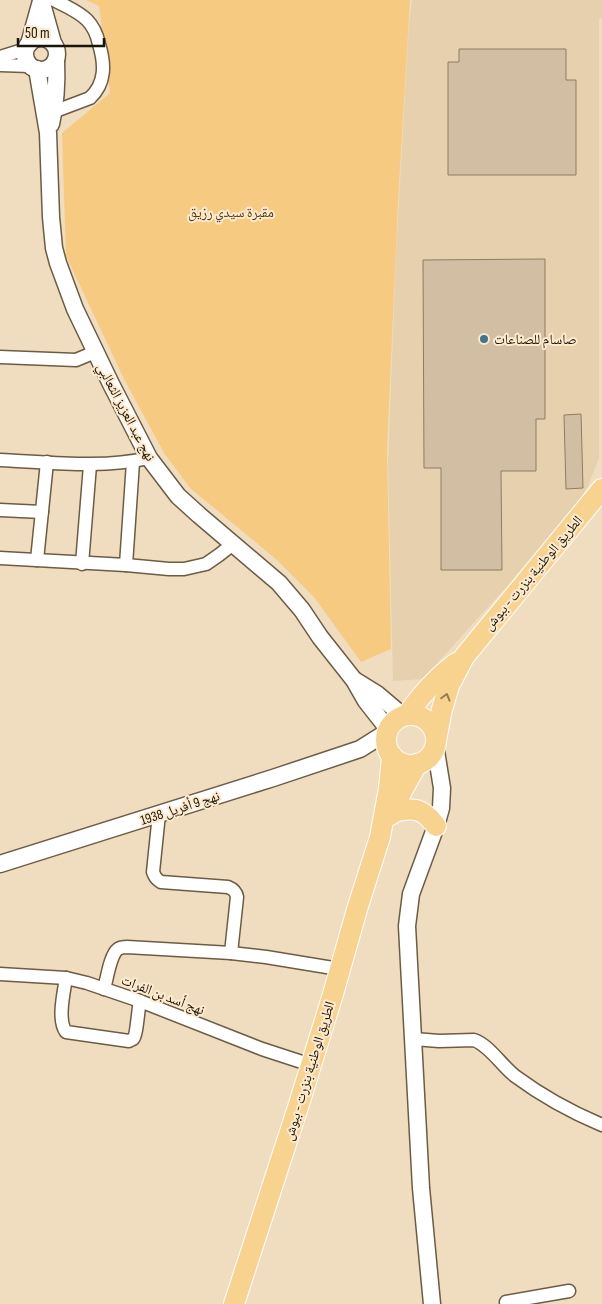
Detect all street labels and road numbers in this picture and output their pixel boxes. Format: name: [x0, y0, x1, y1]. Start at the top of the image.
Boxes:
street label: نهج عبد العزيز الثعالبي: [91, 360, 159, 465]
street label: الطريق الوطنية بنزرت - ببوش: [480, 512, 587, 635]
street label: نهج 9 أفريل 1938: [138, 787, 222, 830]
street label: نهج أسد بن الفرات: [119, 971, 207, 1020]
street label: الطريق الوطنية بنزرت - ببوش: [280, 999, 339, 1143]

